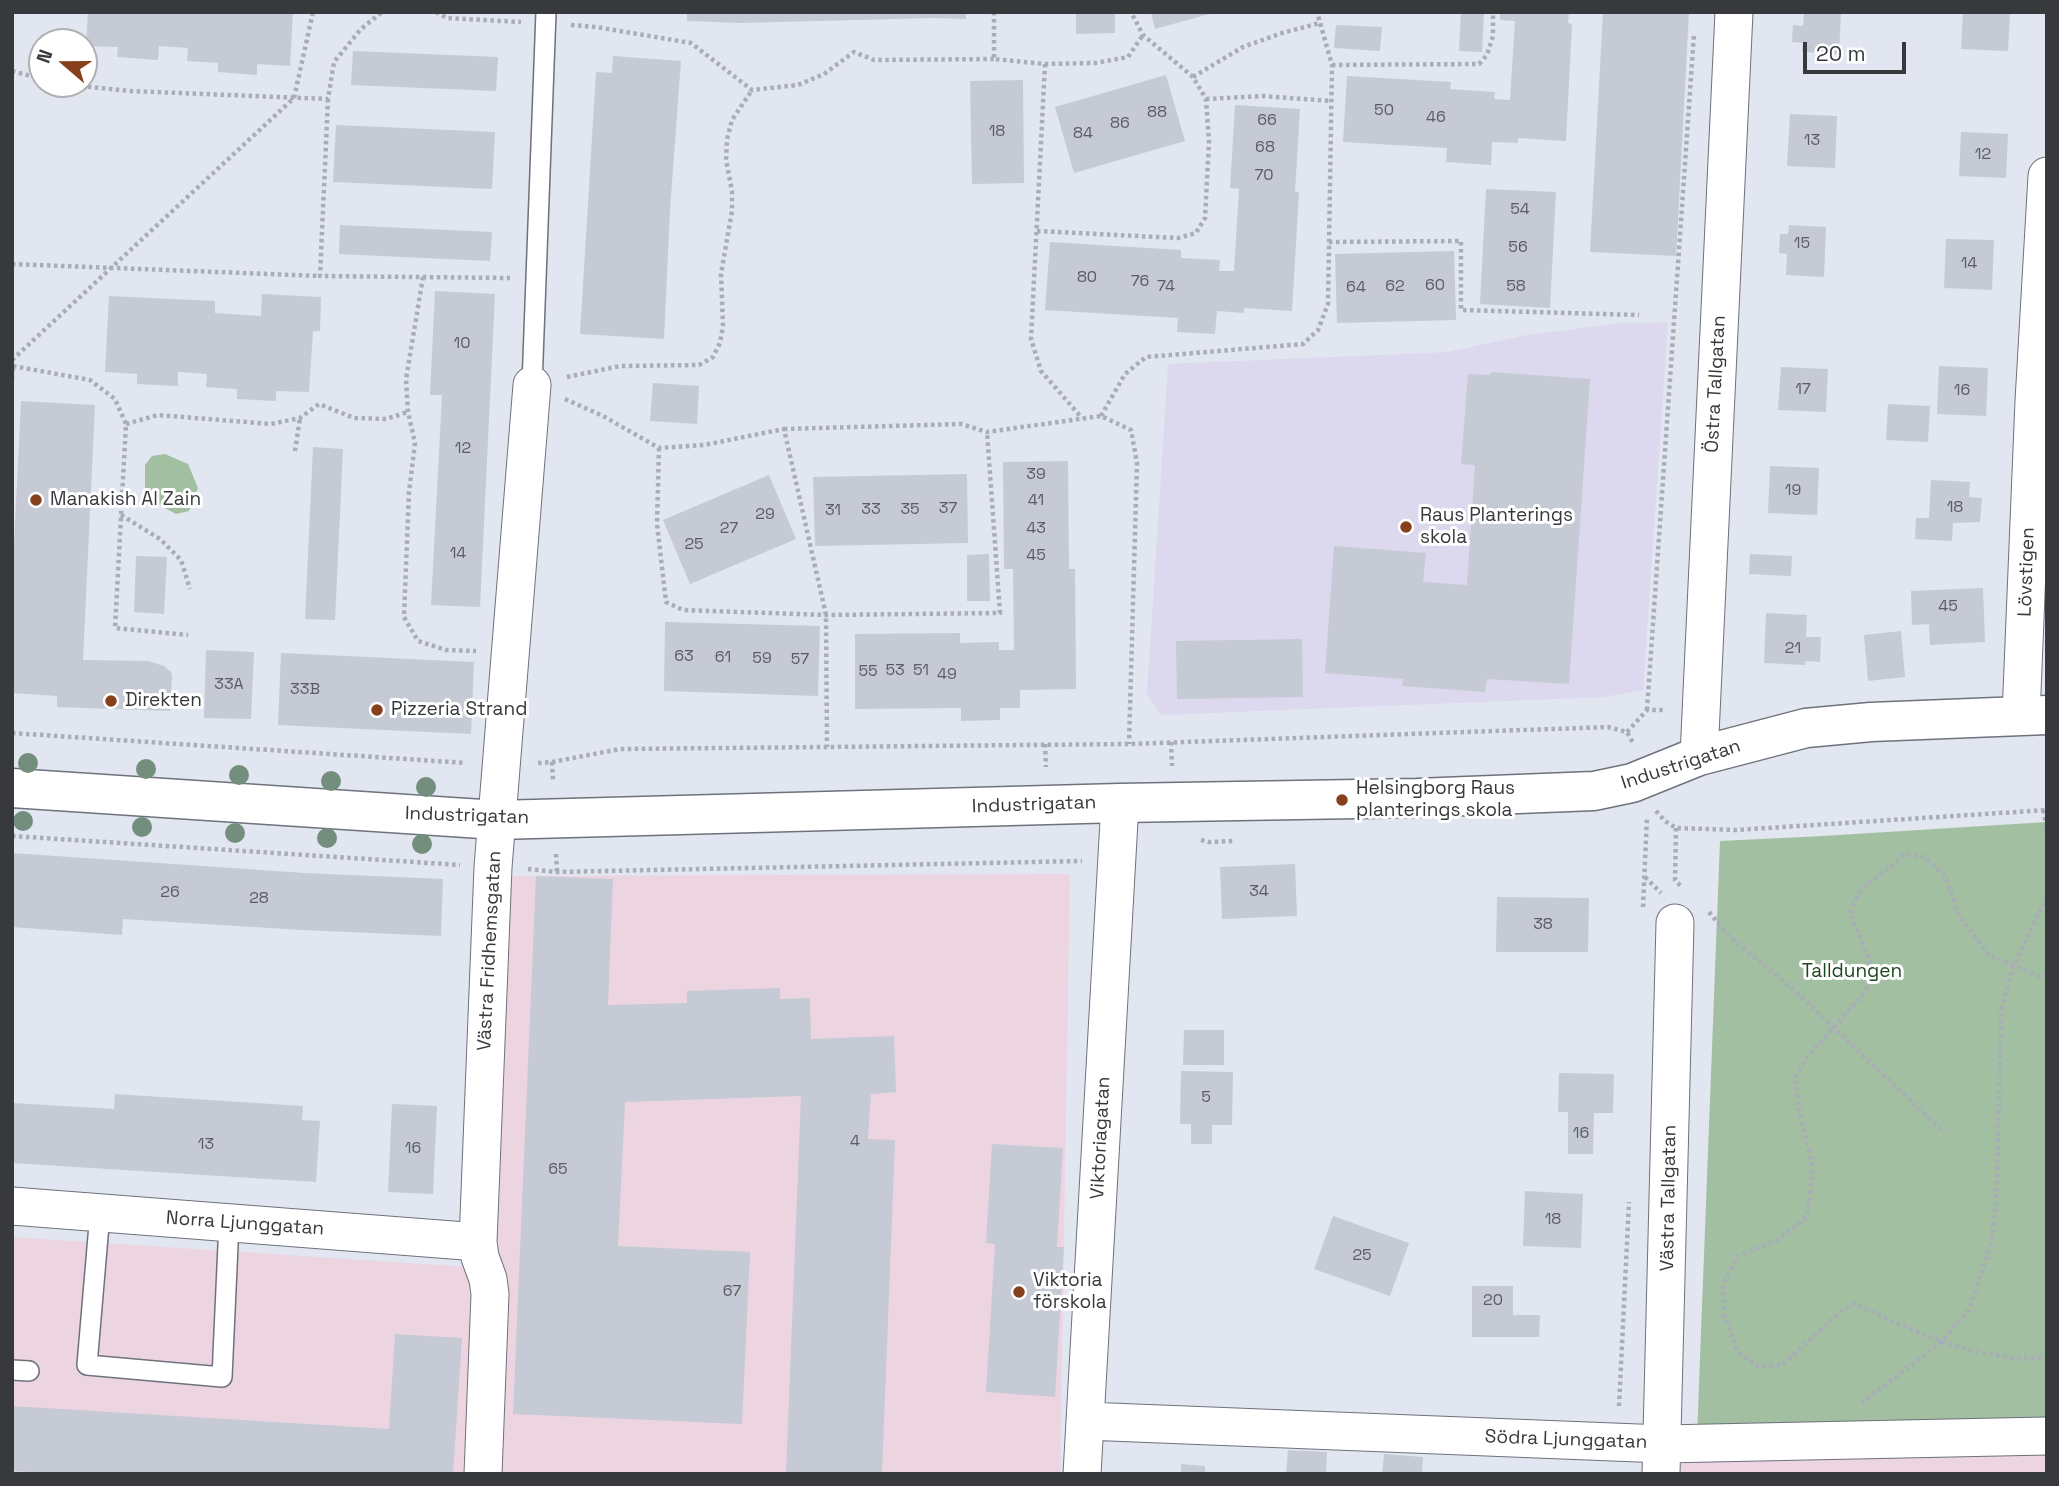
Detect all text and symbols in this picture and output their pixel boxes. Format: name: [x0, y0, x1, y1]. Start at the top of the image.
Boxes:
north arrow: [28, 28, 98, 98]
scale bar: [1807, 28, 1910, 72]
text: 20 m: [1816, 40, 1866, 67]
text: N: [31, 46, 59, 67]
house number: 50: [1374, 101, 1394, 121]
house number: 88: [1147, 103, 1167, 123]
house number: 46: [1426, 108, 1446, 128]
house number: 66: [1257, 111, 1277, 131]
house number: 86: [1110, 114, 1130, 134]
house number: 18: [989, 122, 1005, 142]
house number: 84: [1073, 124, 1093, 144]
house number: 13: [1804, 131, 1820, 151]
house number: 68: [1255, 138, 1275, 158]
house number: 12: [1975, 145, 1991, 165]
house number: 70: [1254, 166, 1274, 186]
house number: 54: [1510, 200, 1530, 220]
house number: 15: [1794, 234, 1810, 254]
house number: 56: [1508, 238, 1528, 258]
house number: 14: [1961, 254, 1977, 274]
house number: 80: [1077, 268, 1097, 288]
house number: 76: [1131, 272, 1149, 292]
house number: 60: [1425, 276, 1445, 296]
house number: 74: [1157, 277, 1175, 297]
house number: 62: [1385, 277, 1405, 297]
house number: 58: [1506, 277, 1526, 297]
house number: 64: [1346, 278, 1366, 298]
street label: Östra Tallgatan: [1701, 315, 1731, 453]
house number: 10: [454, 334, 470, 354]
house number: 17: [1795, 380, 1811, 400]
house number: 16: [1954, 381, 1970, 401]
house number: 12: [455, 439, 471, 459]
house number: 39: [1026, 465, 1046, 485]
house number: 19: [1785, 481, 1801, 501]
place label: Manakish Al Zain: [50, 489, 201, 511]
house number: 41: [1028, 491, 1044, 511]
marker: Manakish Al Zain: [28, 492, 44, 508]
house number: 18: [1947, 498, 1963, 518]
house number: 37: [939, 499, 957, 519]
house number: 33: [861, 500, 881, 520]
house number: 35: [900, 500, 920, 520]
house number: 31: [825, 501, 841, 521]
house number: 29: [755, 505, 775, 525]
place label: Raus Planterings skola: [1420, 505, 1573, 549]
house number: 27: [720, 519, 738, 539]
house number: 43: [1026, 519, 1046, 539]
marker: Raus Planterings skola: [1398, 519, 1414, 535]
street label: Lövstigen: [2014, 527, 2040, 617]
house number: 25: [684, 535, 704, 555]
house number: 14: [450, 544, 466, 564]
house number: 45: [1026, 546, 1046, 566]
house number: 45: [1938, 597, 1958, 617]
house number: 21: [1785, 639, 1801, 659]
house number: 63: [674, 647, 694, 667]
house number: 61: [715, 648, 731, 668]
house number: 59: [752, 649, 772, 669]
house number: 57: [791, 650, 809, 670]
house number: 53: [885, 661, 905, 681]
house number: 51: [913, 661, 929, 681]
house number: 55: [858, 662, 878, 682]
house number: 49: [937, 665, 957, 685]
house number: 33A: [214, 675, 244, 695]
house number: 33B: [290, 680, 320, 700]
place label: Direkten: [125, 690, 202, 712]
marker: Direkten: [103, 693, 119, 709]
place label: Pizzeria Strand: [391, 699, 527, 721]
marker: Pizzeria Strand: [369, 702, 385, 718]
street label: Industrigatan: [1618, 735, 1744, 795]
place label: Helsingborg Raus planterings skola: [1356, 778, 1515, 822]
street label: Industrigatan: [972, 791, 1096, 819]
marker: Helsingborg Raus planterings skola: [1334, 792, 1350, 808]
street label: Industrigatan: [405, 802, 529, 830]
street label: Västra Fridhemsgatan: [473, 850, 507, 1052]
house number: 34: [1249, 882, 1269, 902]
house number: 26: [160, 883, 180, 903]
house number: 28: [249, 889, 269, 909]
house number: 38: [1533, 915, 1553, 935]
park label: Talldungen: [1802, 961, 1902, 983]
street label: Viktoriagatan: [1086, 1076, 1116, 1200]
house number: 5: [1201, 1088, 1211, 1108]
house number: 16: [1573, 1124, 1589, 1144]
street label: Västra Tallgatan: [1656, 1124, 1682, 1272]
house number: 4: [850, 1132, 860, 1152]
house number: 13: [198, 1135, 214, 1155]
house number: 16: [405, 1139, 421, 1159]
house number: 65: [548, 1160, 568, 1180]
street label: Norra Ljunggatan: [165, 1207, 325, 1241]
house number: 18: [1545, 1210, 1561, 1230]
house number: 25: [1352, 1246, 1372, 1266]
place label: Viktoria förskola: [1033, 1270, 1107, 1314]
house number: 67: [723, 1282, 741, 1302]
marker: Viktoria förskola: [1011, 1284, 1027, 1300]
house number: 20: [1483, 1291, 1503, 1311]
street label: Södra Ljunggatan: [1484, 1426, 1648, 1454]

